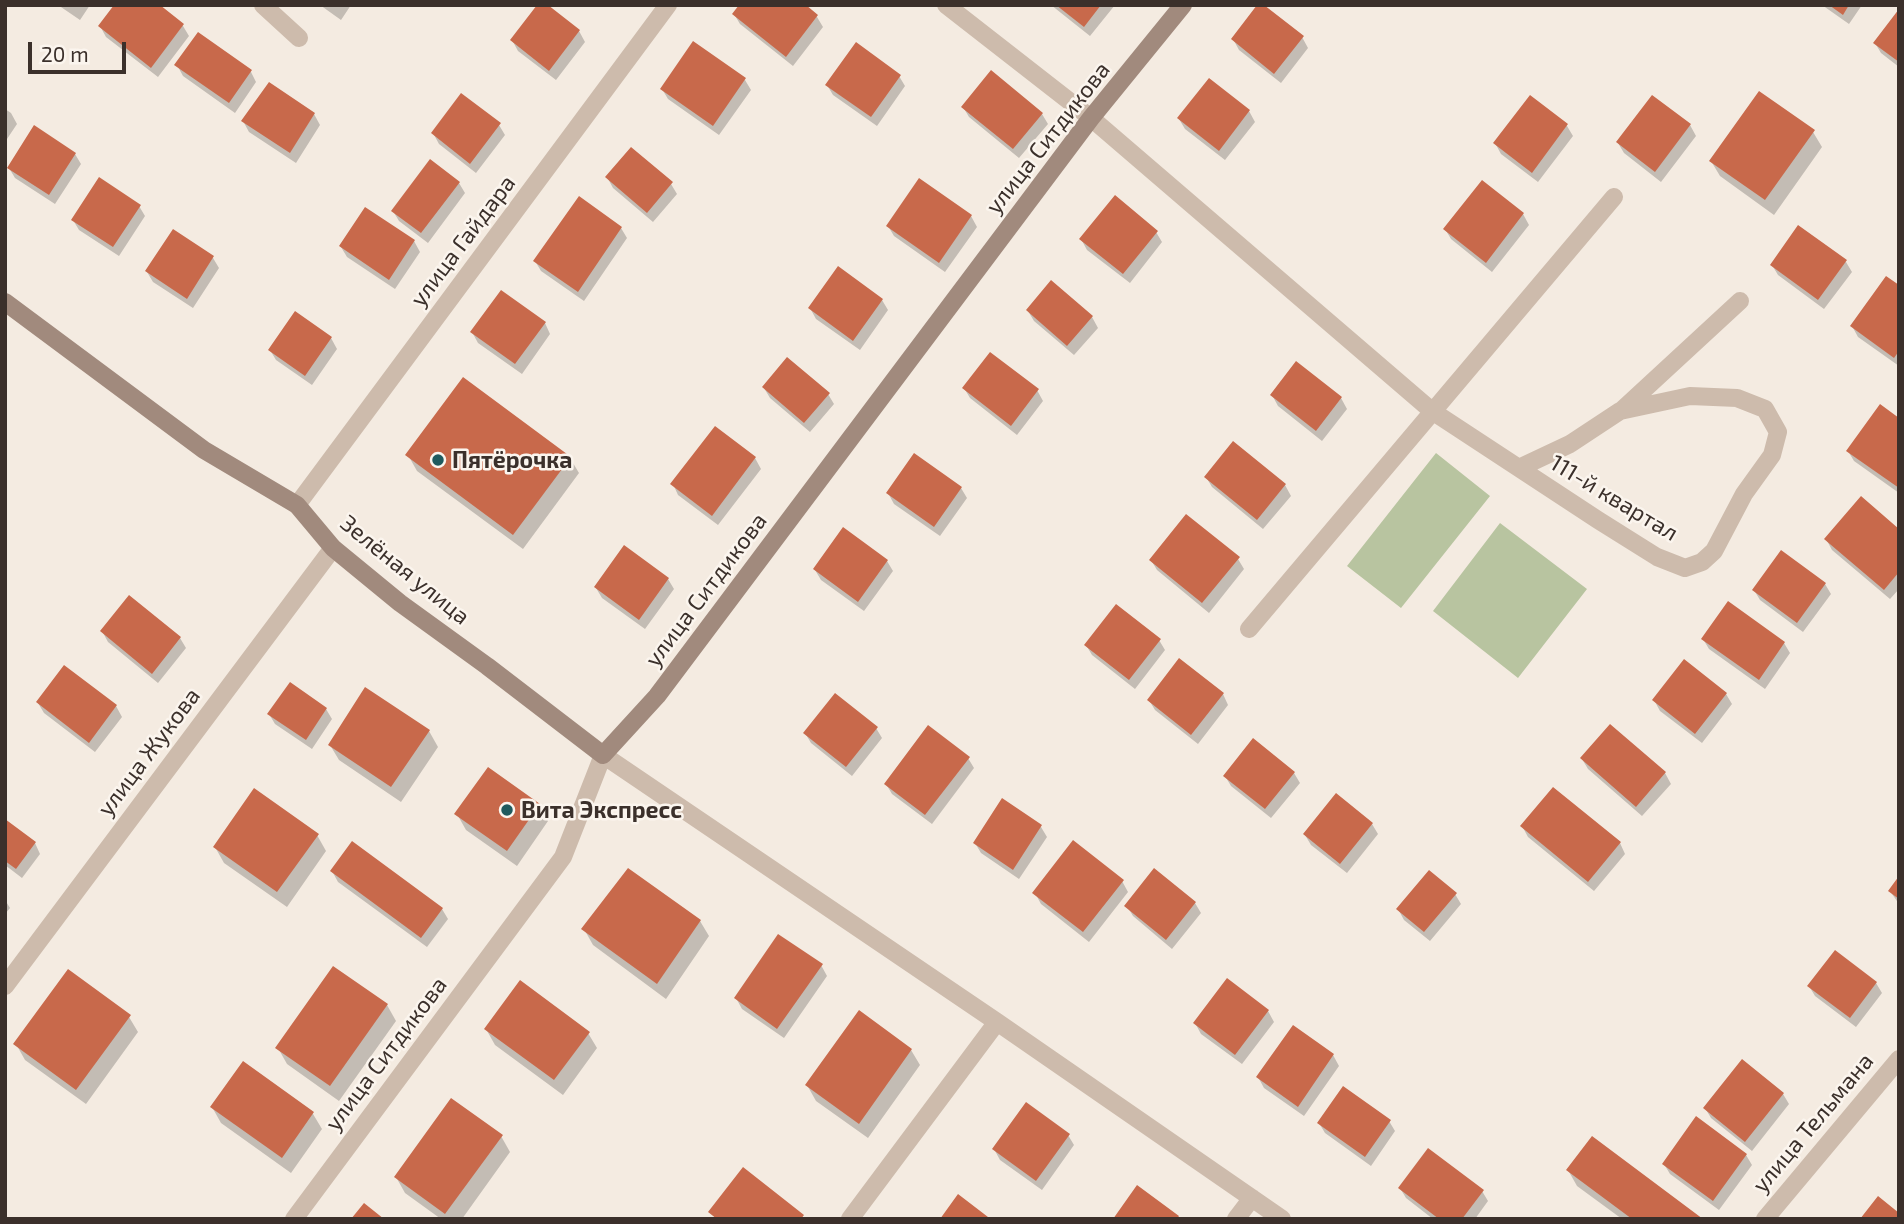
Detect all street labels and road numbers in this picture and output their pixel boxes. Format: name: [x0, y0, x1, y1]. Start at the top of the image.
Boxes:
street label: улица Ситдикова: [980, 57, 1116, 219]
street label: улица Гайдара: [405, 170, 521, 312]
street label: 111-й квартал: [1545, 449, 1683, 547]
street label: улица Ситдикова: [639, 508, 773, 672]
street label: Зелёная улица: [335, 509, 475, 631]
street label: улица Жукова: [92, 683, 206, 821]
street label: улица Ситдикова: [319, 972, 453, 1136]
street label: улица Тельмана: [1747, 1048, 1879, 1198]

